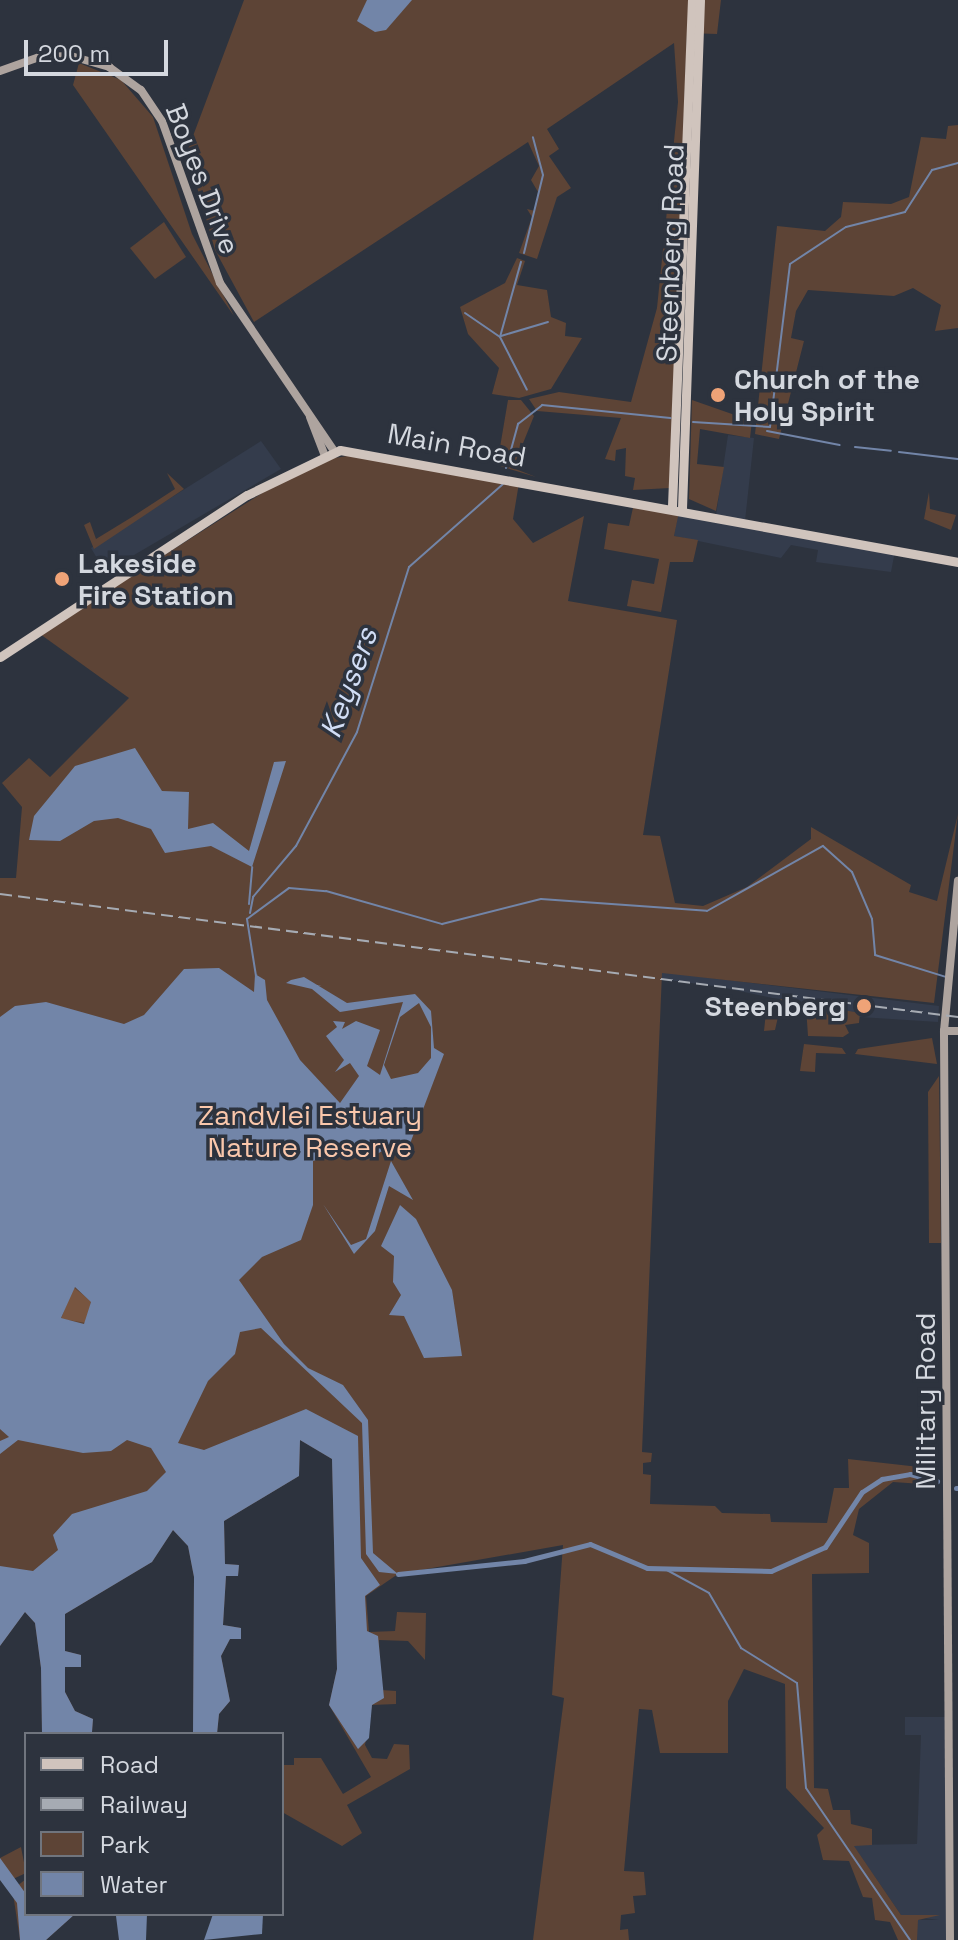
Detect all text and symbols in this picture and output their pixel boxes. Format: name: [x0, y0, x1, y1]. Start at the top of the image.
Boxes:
scale bar: [28, 24, 172, 74]
text: 200 m: [38, 38, 110, 69]
street label: Boyes Drive: [159, 99, 247, 259]
street label: Steenberg Road: [649, 143, 691, 363]
place label: Church of the Holy Spirit: [734, 362, 920, 428]
marker: Church of the Holy Spirit: [709, 386, 727, 404]
street label: Main Road: [385, 416, 529, 474]
place label: Lakeside Fire Station: [78, 546, 234, 612]
marker: Lakeside Fire Station: [53, 570, 71, 588]
water label: Keysers: [313, 623, 385, 743]
place label: Steenberg: [705, 989, 846, 1023]
marker: Steenberg: [853, 995, 875, 1017]
park label: Zandvlei Estuary Nature Reserve: [198, 1098, 422, 1164]
street label: Military Road: [908, 1312, 942, 1490]
legend: [24, 1732, 284, 1916]
text: Road: [100, 1749, 159, 1780]
text: Railway: [100, 1789, 188, 1820]
text: Park: [100, 1829, 150, 1860]
text: Water: [100, 1869, 168, 1900]

